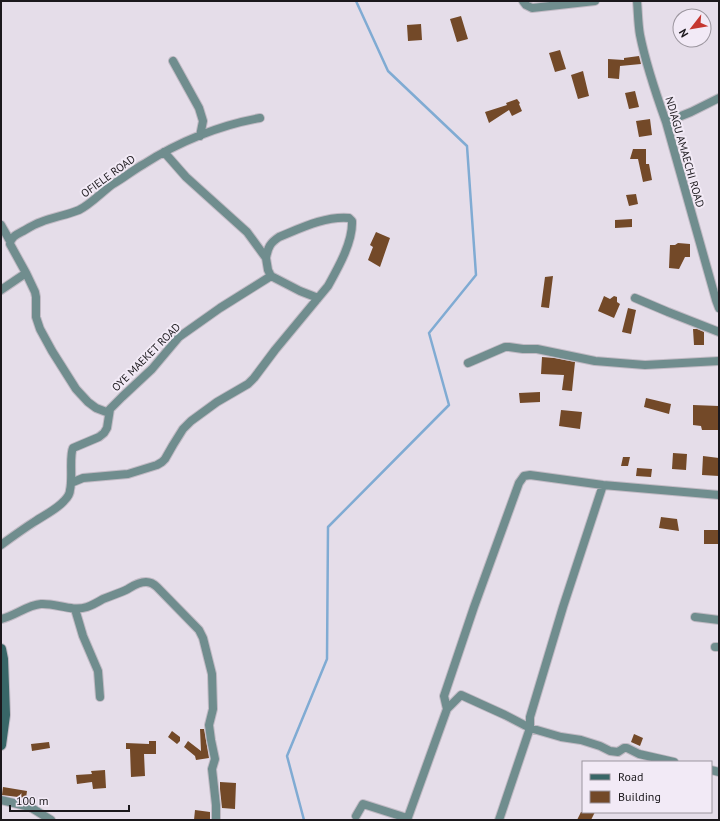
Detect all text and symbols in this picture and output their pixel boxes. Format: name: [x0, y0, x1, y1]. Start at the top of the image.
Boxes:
north arrow: [672, 8, 712, 48]
text: N: [676, 26, 691, 40]
street label: NDIAGU AMAECHI ROAD: [662, 95, 708, 209]
street label: OFIELE ROAD: [78, 152, 138, 200]
street label: OYE MAEKET ROAD: [109, 320, 183, 394]
legend: [582, 761, 712, 813]
text: Road: [618, 769, 643, 784]
scale bar: [10, 787, 129, 813]
text: Building: [618, 789, 661, 804]
text: 100 m: [16, 793, 49, 808]

